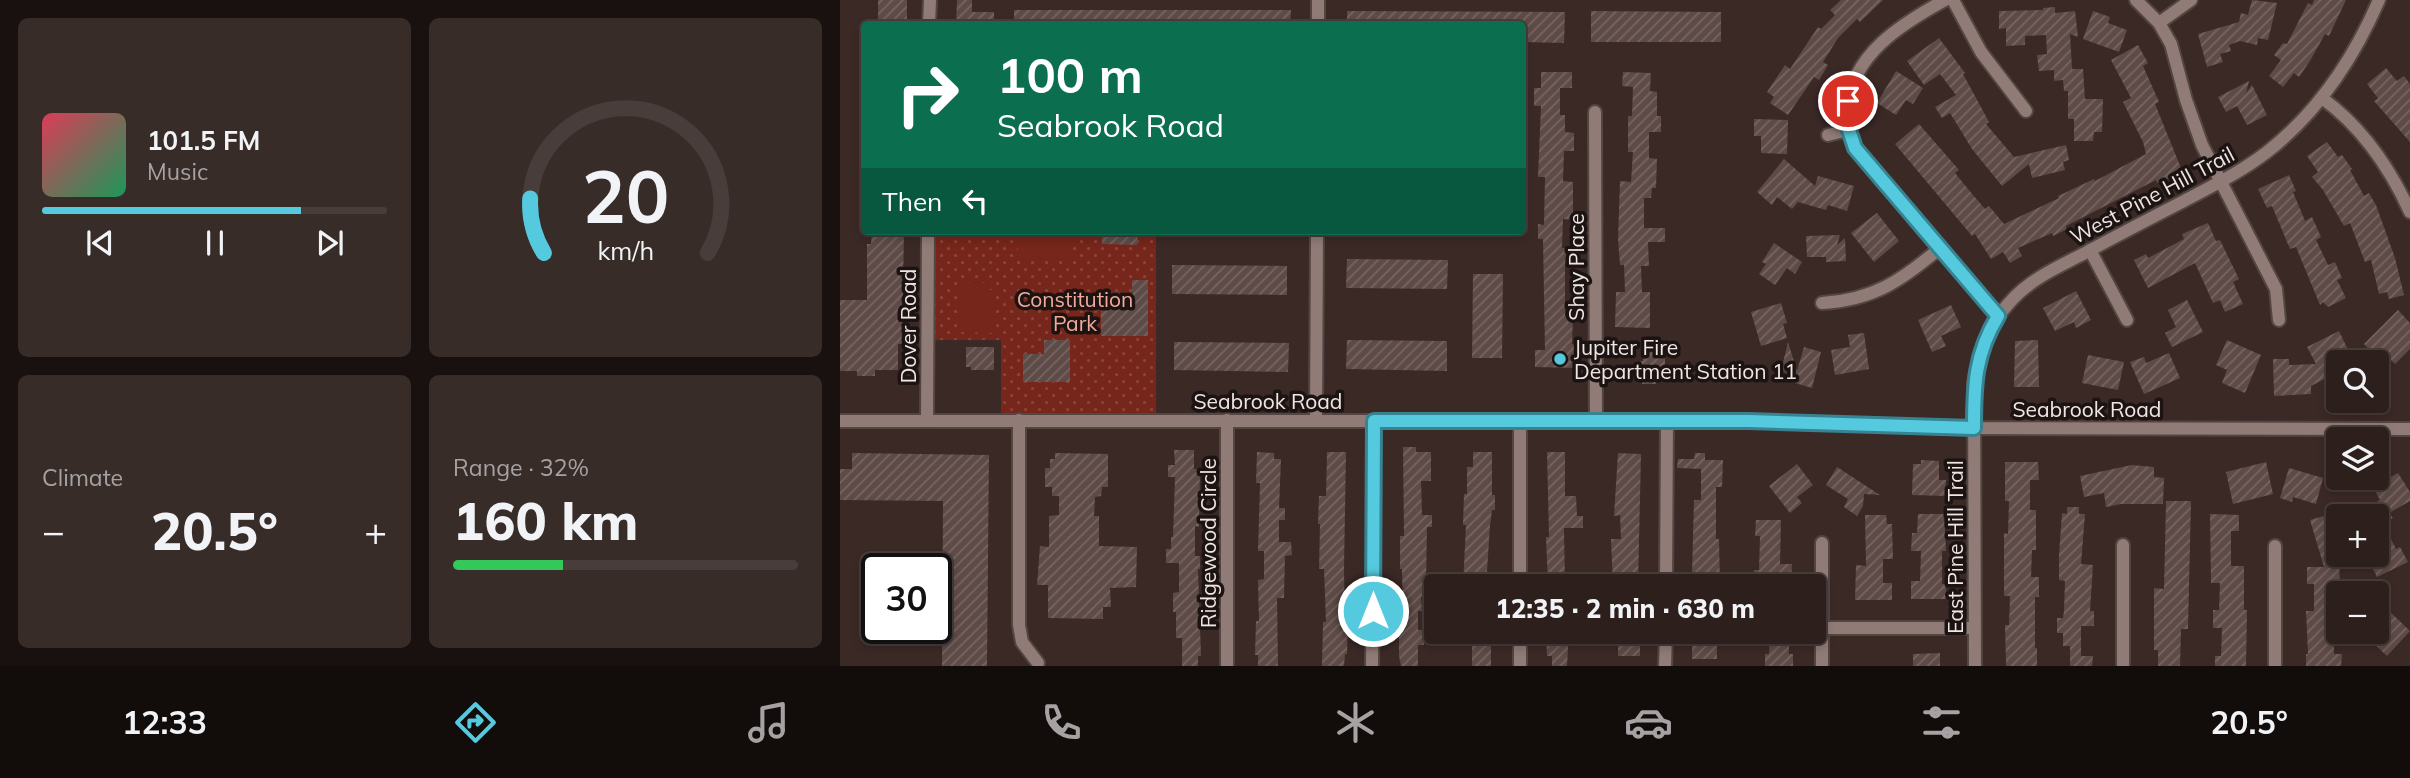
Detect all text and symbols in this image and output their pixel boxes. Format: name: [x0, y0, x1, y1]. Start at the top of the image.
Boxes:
text: 100 m: [997, 44, 1143, 105]
icon: right: [882, 49, 973, 140]
pin: [1818, 71, 1878, 131]
icon: arrive: [1829, 82, 1867, 120]
text: Seabrook Road: [997, 105, 1224, 145]
text: 101.5 FM: [147, 124, 260, 157]
street label: West Pine Hill Trail: [2065, 141, 2239, 249]
text: 20: [582, 151, 669, 242]
text: Music: [147, 157, 208, 186]
icon: left: [956, 182, 994, 220]
text: Then: [882, 185, 942, 218]
street label: Shay Place: [1563, 213, 1589, 321]
icon: previous: [81, 224, 119, 262]
icon: pause: [196, 224, 234, 262]
icon: next: [311, 224, 349, 262]
text: km/h: [597, 235, 654, 266]
street label: Dover Road: [895, 269, 921, 383]
park label: Constitution Park: [1017, 286, 1133, 336]
place label: Jupiter Fire Department Station 11: [1574, 334, 1797, 384]
map controls: [2326, 350, 2389, 644]
button: search: [2326, 350, 2389, 413]
marker: Jupiter Fire Department Station 11: [1552, 351, 1568, 367]
street label: Seabrook Road: [1194, 388, 1342, 414]
street label: Seabrook Road: [2013, 396, 2161, 422]
button: layers: [2326, 427, 2389, 490]
text: Range · 32%: [453, 453, 589, 482]
street label: Ridgewood Circle: [1195, 458, 1221, 628]
street label: East Pine Hill Trail: [1942, 460, 1968, 634]
text: Climate: [42, 463, 123, 492]
text: 160 km: [453, 488, 638, 553]
text: 20.5°: [151, 498, 278, 563]
button: +: [2326, 504, 2389, 567]
text: −: [42, 507, 65, 555]
text: +: [364, 507, 387, 555]
speed limit sign: 30: [861, 553, 952, 644]
position arrow: [1336, 574, 1410, 648]
button: −: [2326, 581, 2389, 644]
text: 12:35 · 2 min · 630 m: [1495, 592, 1755, 625]
icon: directions: [451, 698, 500, 747]
icon: music: [744, 698, 793, 747]
icon: phone: [1037, 698, 1086, 747]
icon: climate: [1331, 698, 1380, 747]
icon: car: [1624, 698, 1673, 747]
icon: filters: [1917, 698, 1966, 747]
text: 12:33: [122, 702, 207, 742]
text: 20.5°: [2210, 702, 2288, 742]

